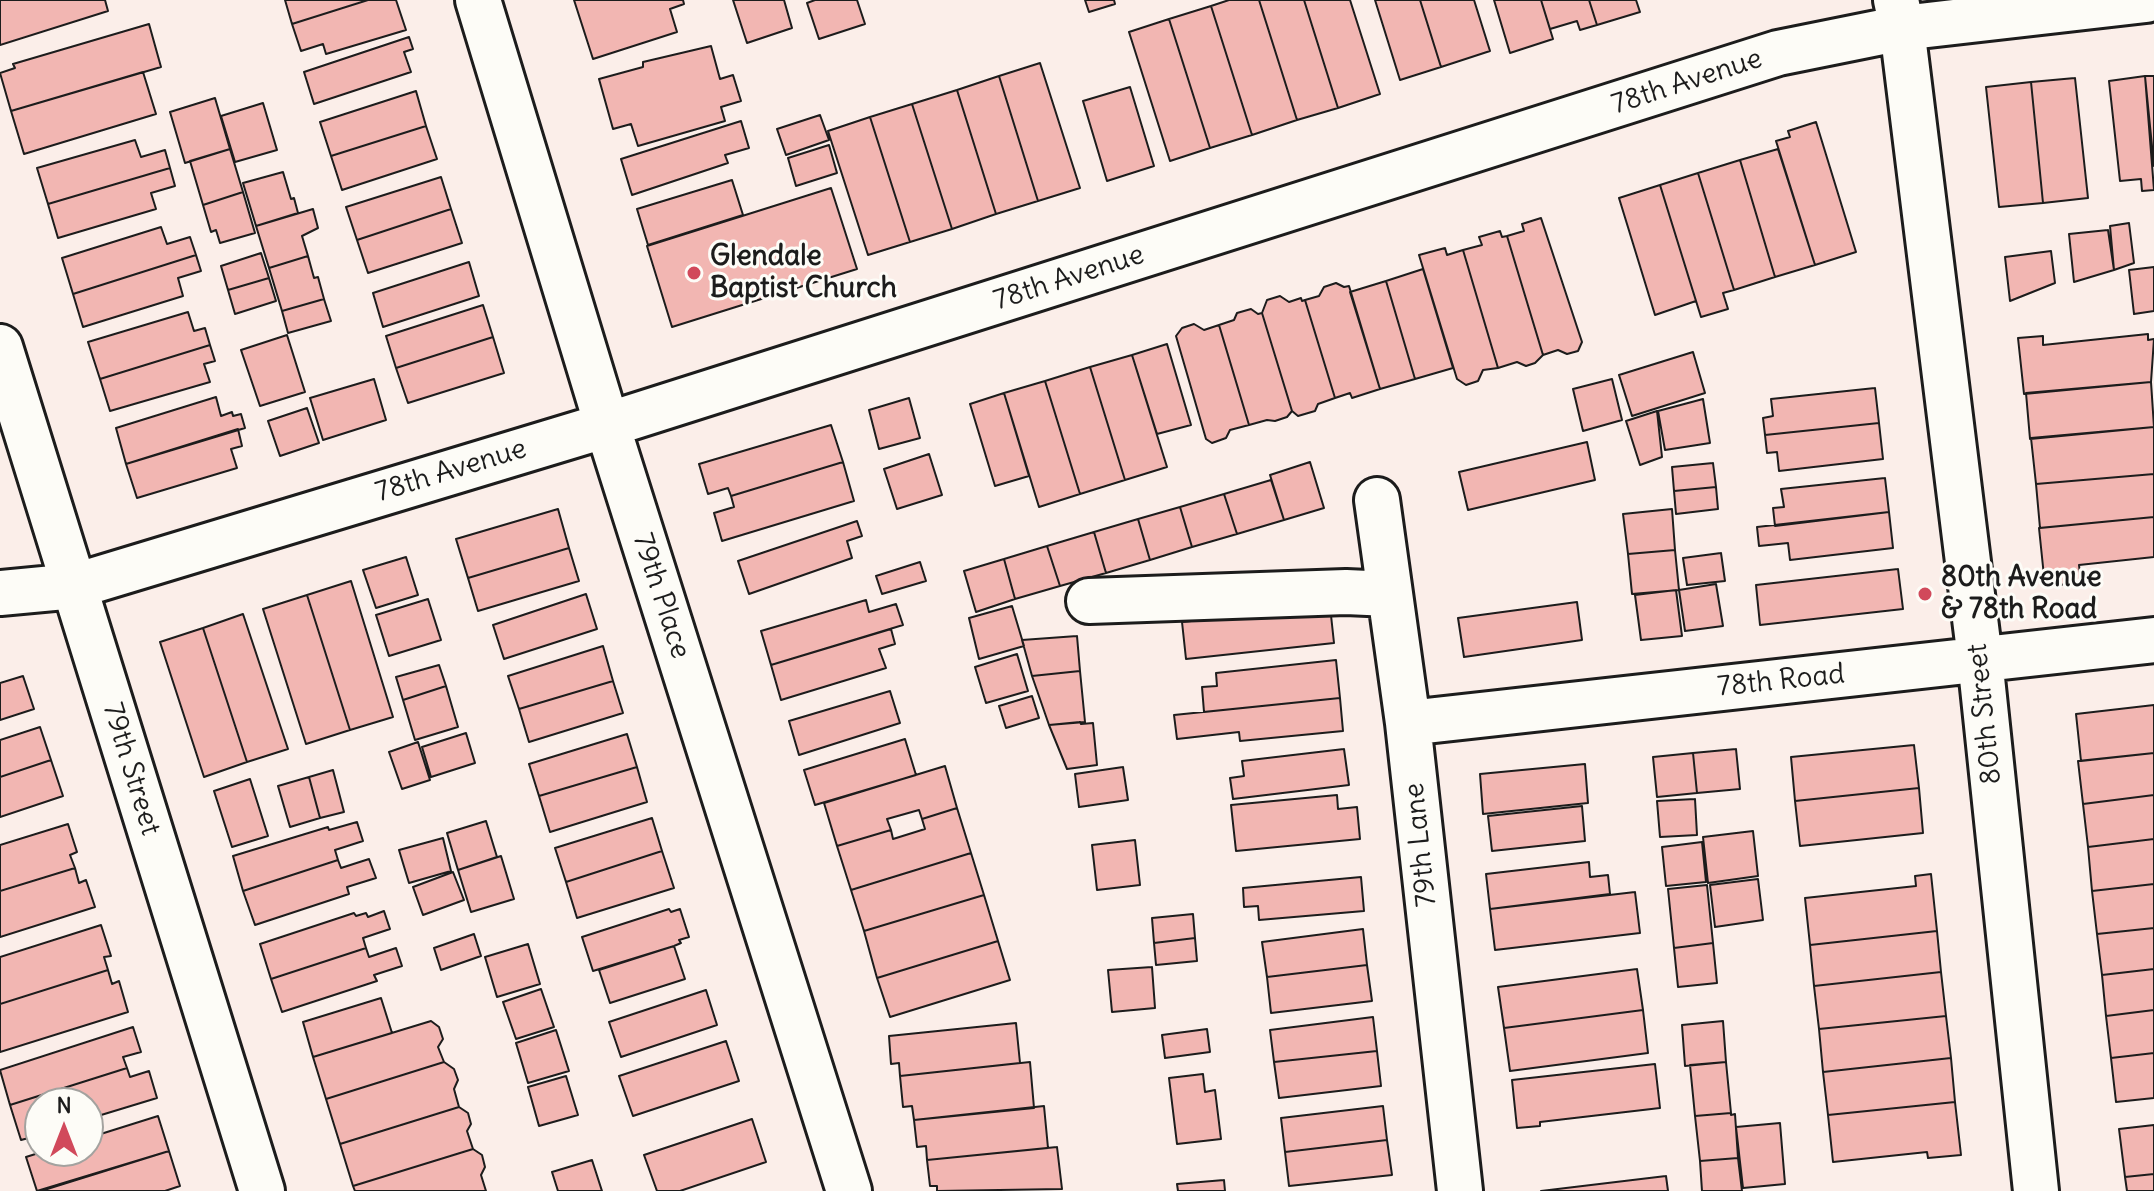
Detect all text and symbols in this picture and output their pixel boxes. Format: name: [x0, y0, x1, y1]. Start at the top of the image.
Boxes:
street label: 78th Avenue: [1608, 42, 1766, 122]
street label: 78th Avenue: [990, 238, 1148, 318]
place label: Glendale Baptist Church: [710, 240, 897, 306]
marker: Glendale Baptist Church: [685, 264, 703, 282]
street label: 78th Avenue: [372, 432, 530, 510]
street label: 79th Place: [625, 529, 697, 663]
place label: 80th Avenue & 78th Road: [1941, 561, 2102, 627]
marker: 80th Avenue & 78th Road: [1916, 585, 1934, 603]
street label: 80th Street: [1961, 642, 2009, 786]
street label: 78th Road: [1716, 658, 1846, 704]
street label: 79th Street: [95, 699, 167, 839]
street label: 79th Lane: [1398, 781, 1444, 909]
north arrow: [24, 1087, 104, 1167]
text: N: [56, 1091, 72, 1119]

